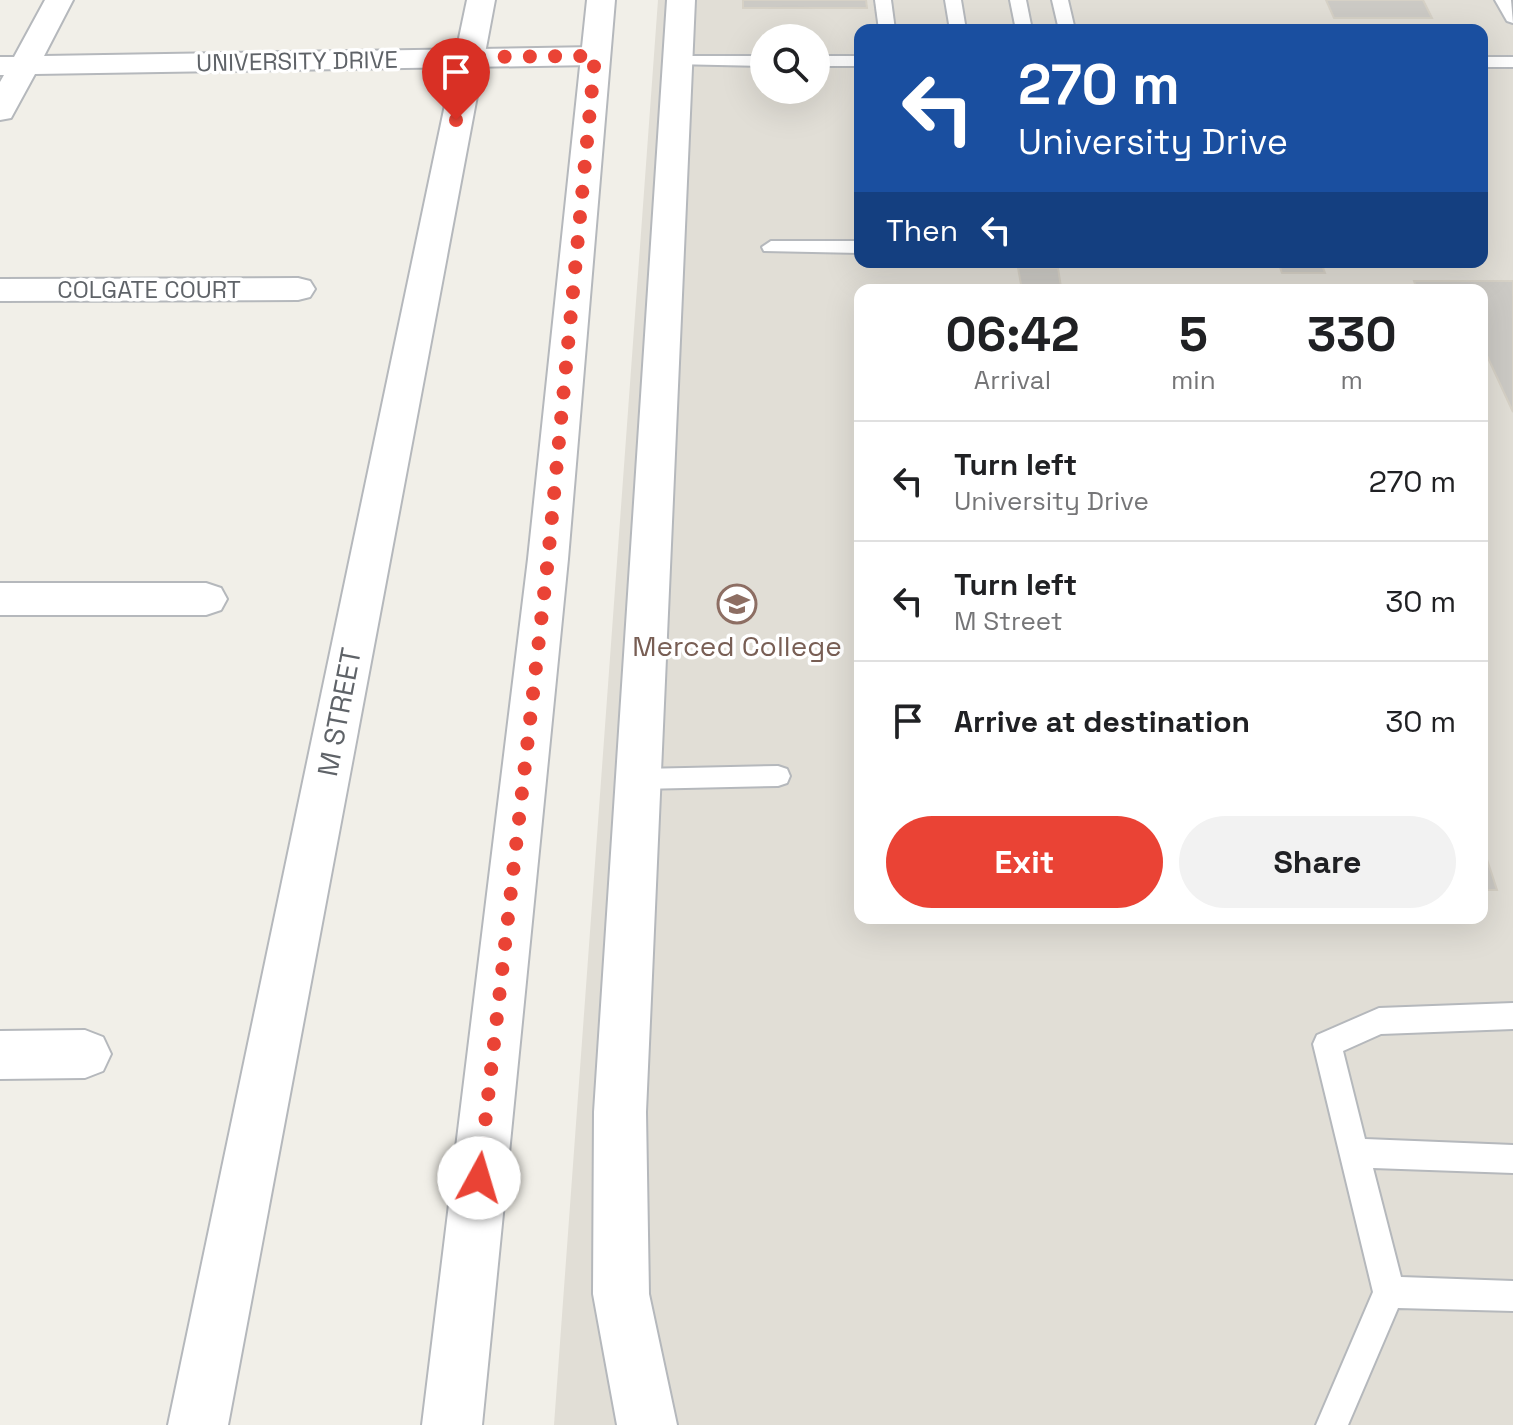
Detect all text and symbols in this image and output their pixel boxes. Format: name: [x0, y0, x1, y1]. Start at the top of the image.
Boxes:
map controls: [750, 24, 830, 104]
button: search: [750, 24, 830, 104]
pin: [422, 38, 490, 120]
street label: UNIVERSITY DRIVE: [196, 44, 398, 78]
text: 270 m: [1018, 49, 1180, 120]
icon: arrive: [434, 50, 478, 94]
icon: left: [886, 56, 990, 160]
text: University Drive: [1018, 119, 1288, 165]
icon: left: [974, 208, 1018, 252]
text: Then: [886, 211, 958, 250]
street label: COLGATE COURT: [57, 274, 241, 305]
text: 06:42: [945, 304, 1080, 365]
text: 5: [1179, 304, 1208, 365]
text: 330: [1307, 304, 1397, 365]
text: Arrival: [974, 363, 1051, 397]
text: min: [1171, 363, 1216, 397]
text: m: [1341, 363, 1363, 397]
text: Turn left: [954, 445, 1077, 484]
icon: left: [886, 459, 930, 503]
text: 270 m: [1369, 462, 1456, 501]
text: University Drive: [954, 484, 1149, 518]
text: Turn left: [954, 565, 1077, 604]
icon: left: [886, 579, 930, 623]
text: 30 m: [1385, 582, 1456, 621]
school or university icon: Merced College: [716, 583, 758, 625]
text: M Street: [954, 604, 1063, 638]
place label: Merced College: [632, 628, 842, 664]
street label: M STREET: [309, 645, 369, 779]
icon: arrive: [886, 699, 930, 743]
text: Arrive at destination: [954, 702, 1250, 741]
text: 30 m: [1385, 702, 1456, 741]
button: Exit: [886, 816, 1163, 908]
button: Share: [1179, 816, 1456, 908]
position arrow: [437, 1136, 521, 1220]

